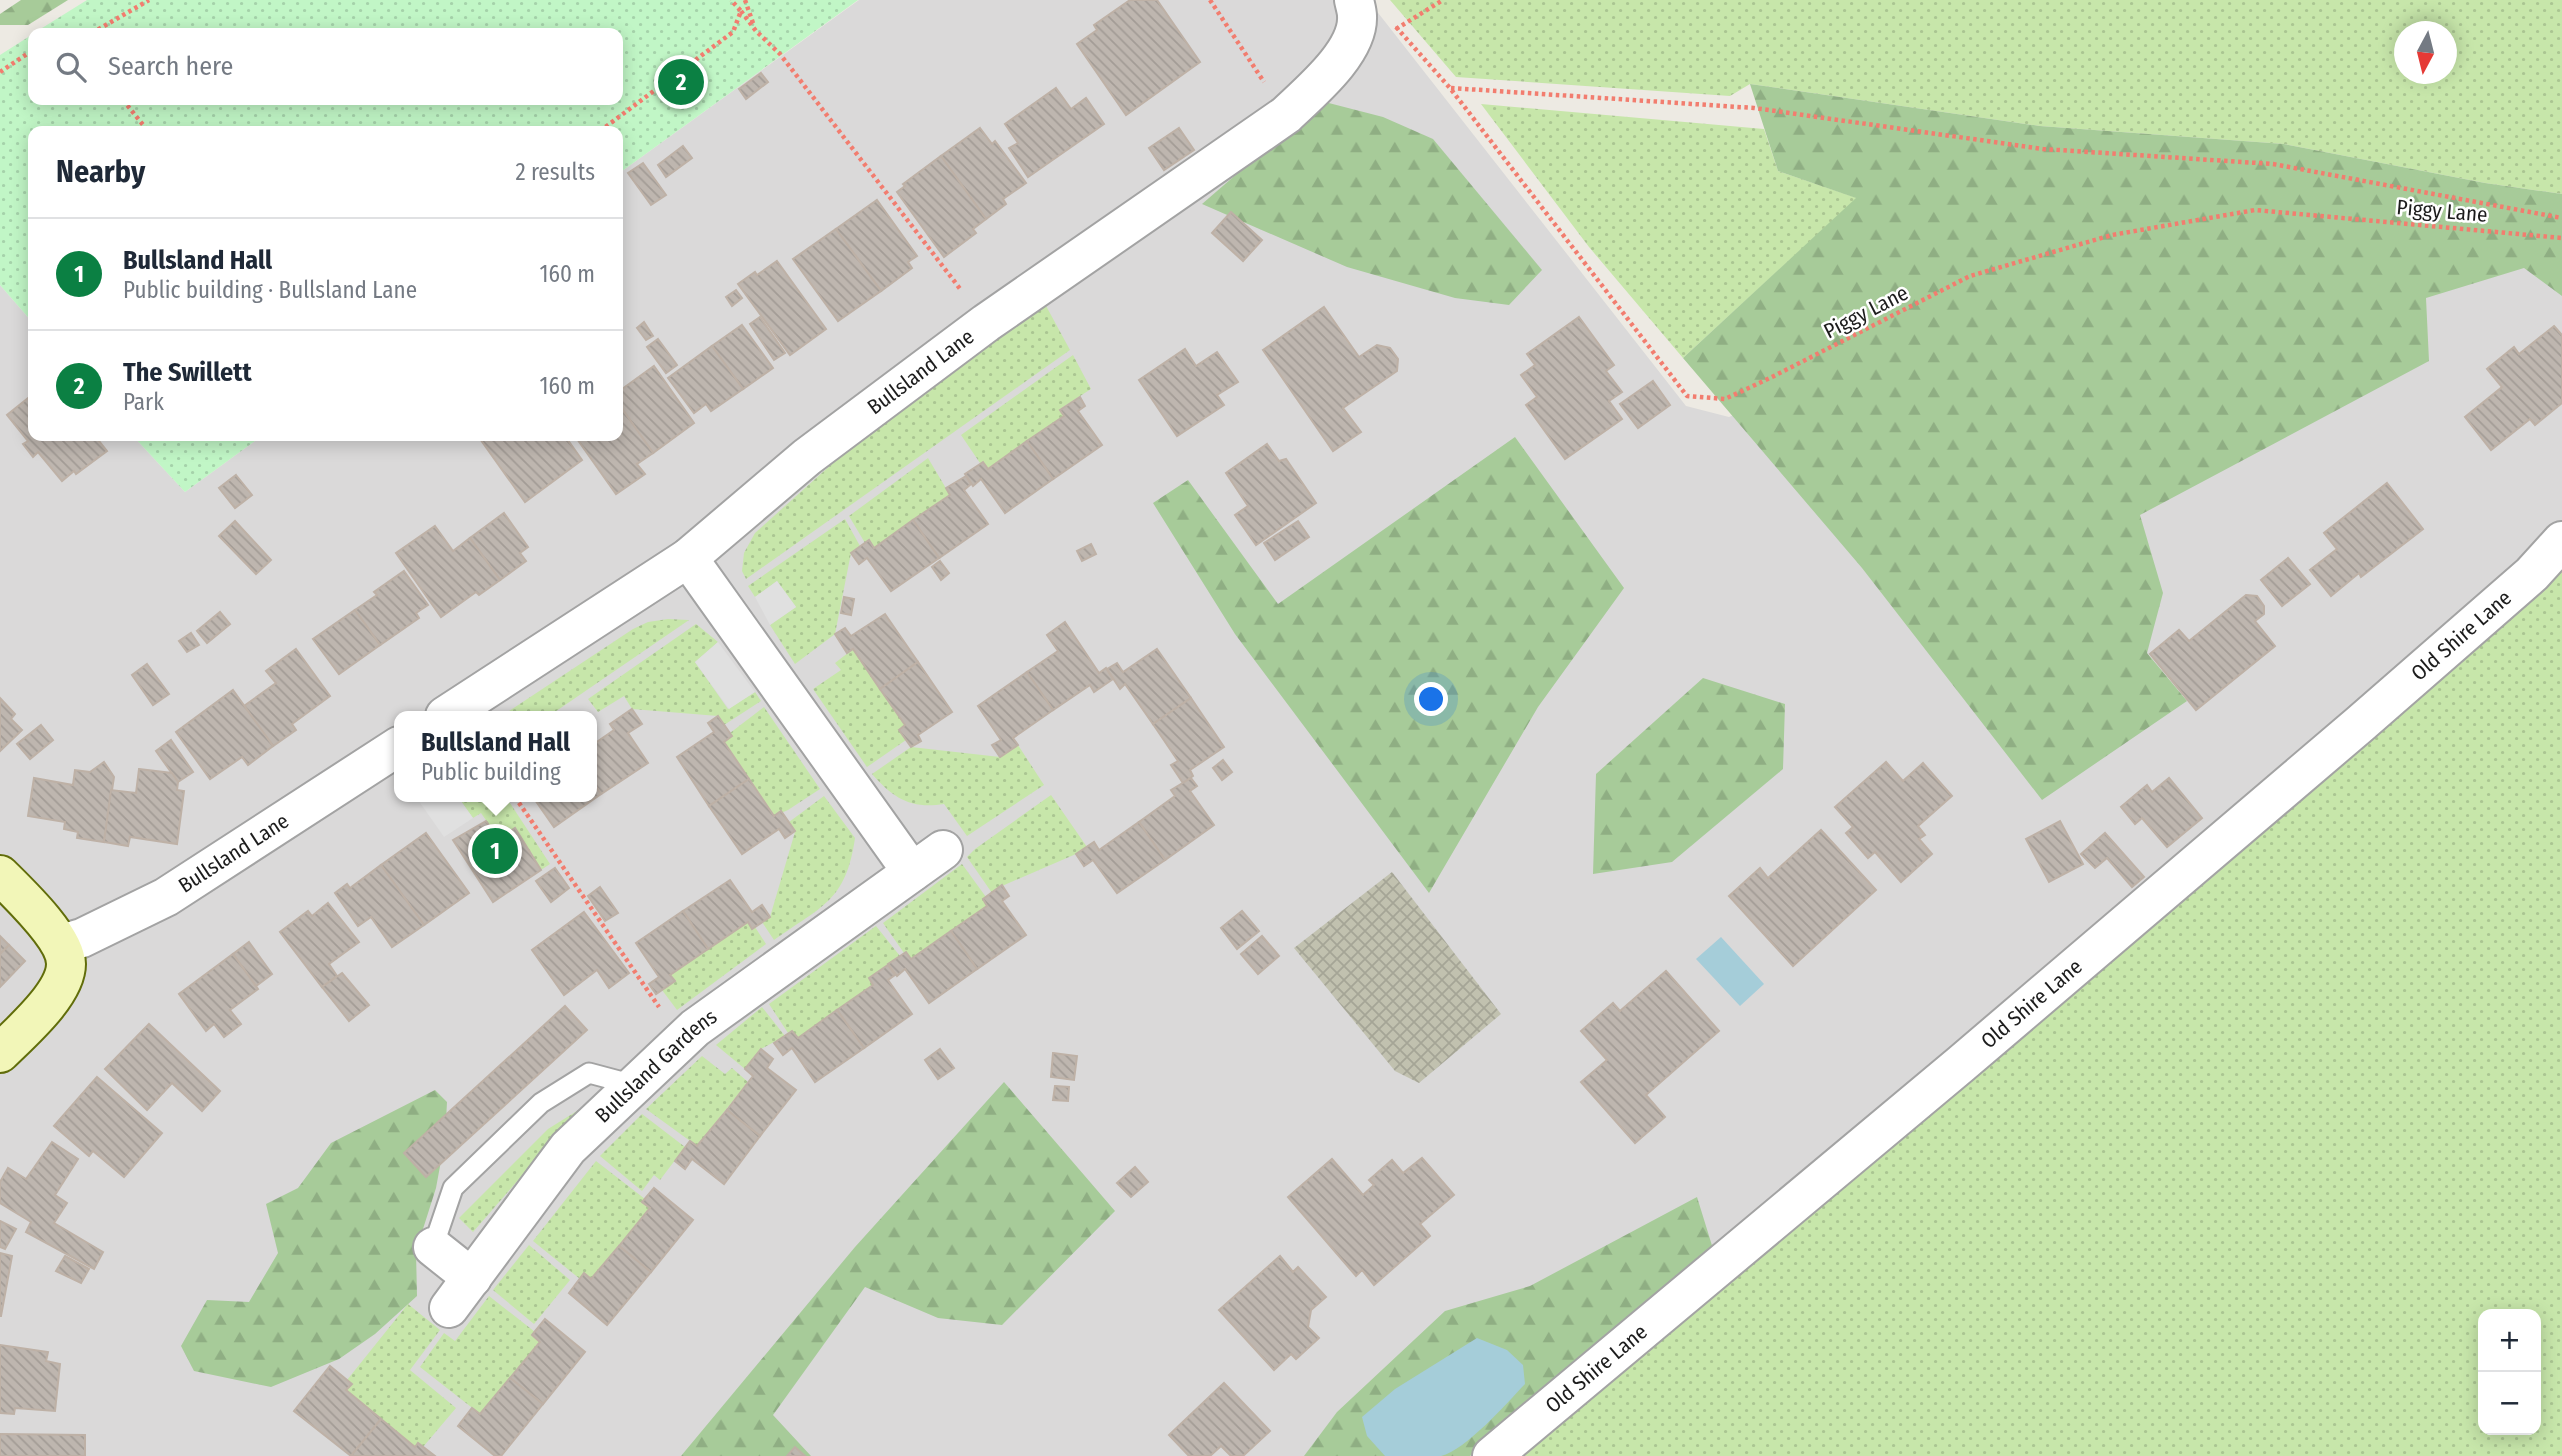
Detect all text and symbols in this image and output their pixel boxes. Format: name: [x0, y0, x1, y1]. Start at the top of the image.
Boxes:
north arrow: [2394, 21, 2457, 84]
search box: [28, 28, 623, 105]
icon: search: [52, 48, 90, 86]
text: Search here: [108, 51, 233, 82]
pin: 2: [658, 56, 704, 108]
text: Nearby: [56, 154, 145, 190]
text: 2 results: [515, 158, 595, 186]
street label: Piggy Lane: [2395, 194, 2489, 228]
text: Bullsland Hall: [123, 245, 272, 276]
text: 1: [74, 260, 84, 288]
text: 160 m: [540, 260, 595, 288]
text: Public building · Bullsland Lane: [123, 276, 417, 304]
street label: Piggy Lane: [1819, 280, 1913, 344]
street label: Bullsland Lane: [862, 324, 979, 420]
text: The Swillett: [123, 357, 252, 388]
text: 2: [74, 372, 84, 400]
text: 160 m: [540, 372, 595, 400]
text: Park: [123, 388, 164, 416]
street label: Old Shire Lane: [2406, 585, 2517, 686]
your location: [1414, 682, 1448, 716]
popup: [394, 711, 597, 802]
text: Bullsland Hall: [421, 727, 570, 758]
text: Public building: [421, 758, 561, 786]
street label: Bullsland Lane: [174, 808, 294, 898]
pin: 1: [472, 825, 518, 877]
street label: Old Shire Lane: [1976, 954, 2087, 1054]
street label: Bullsland Gardens: [590, 1003, 722, 1128]
map controls: [2478, 1309, 2541, 1435]
button: +: [2478, 1309, 2541, 1372]
street label: Old Shire Lane: [1540, 1319, 1652, 1419]
button: −: [2478, 1372, 2541, 1435]

